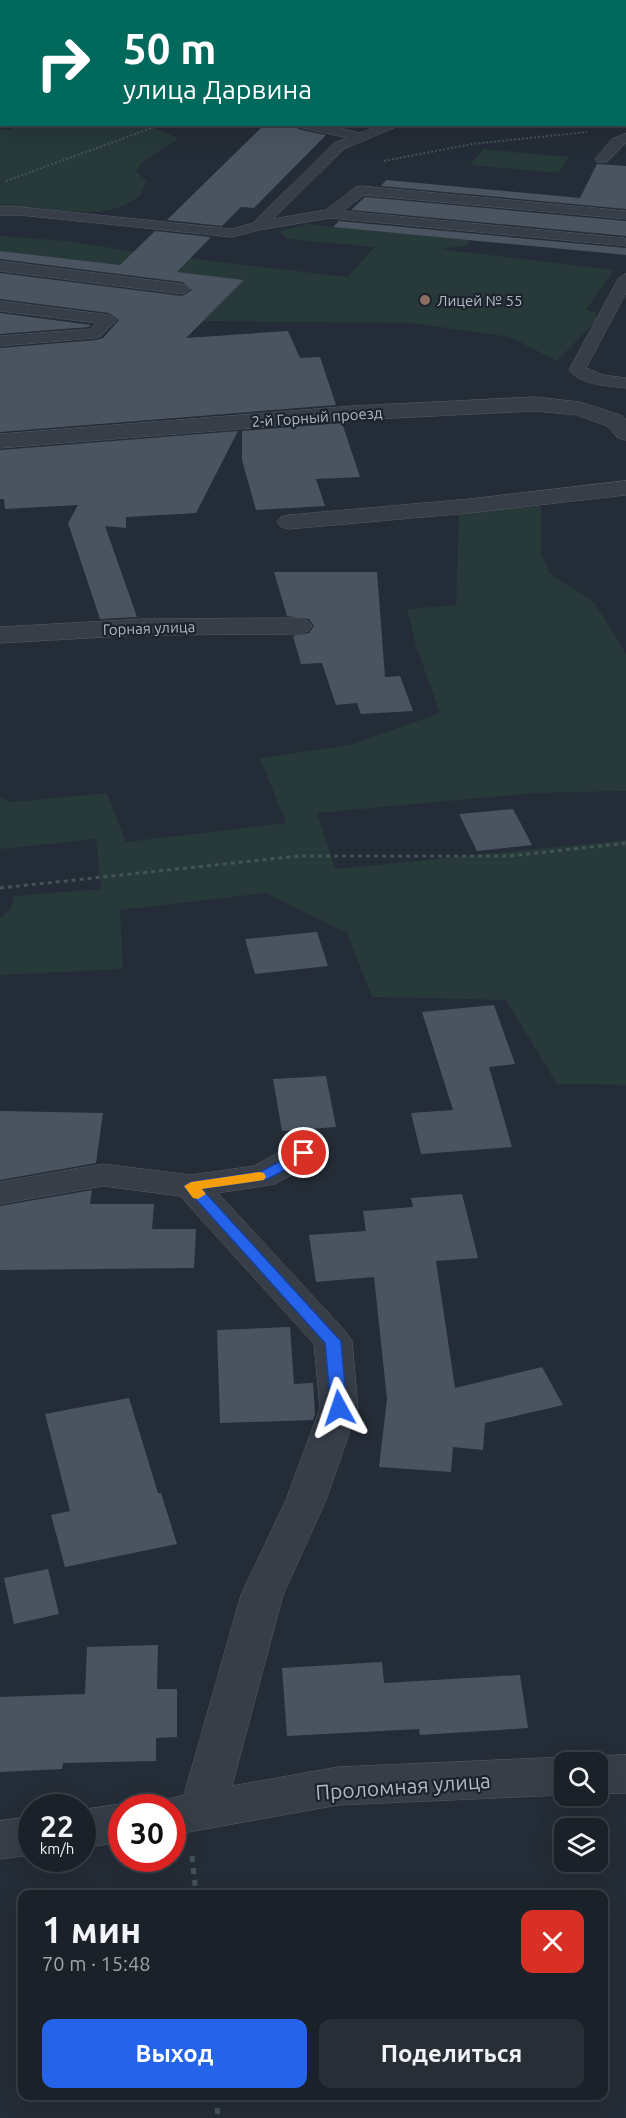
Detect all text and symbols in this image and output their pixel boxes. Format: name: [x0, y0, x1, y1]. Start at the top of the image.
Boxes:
icon: right: [24, 24, 102, 102]
text: 50 m: [123, 25, 217, 72]
text: улица Дарвина: [123, 74, 312, 104]
place label: Лицей № 55: [437, 292, 522, 309]
marker: Лицей № 55: [418, 293, 432, 307]
street label: 2-й Горный проезд: [251, 404, 383, 430]
street label: Горная улица: [102, 618, 196, 638]
pin: [278, 1127, 329, 1178]
icon: arrive: [287, 1136, 320, 1169]
position arrow: [307, 1376, 371, 1440]
map controls: [554, 1752, 608, 1872]
button: search: [554, 1752, 608, 1806]
street label: Проломная улица: [315, 1768, 491, 1804]
speed limit sign: 30: [108, 1794, 186, 1872]
text: 22: [40, 1809, 74, 1843]
button: layers: [554, 1818, 608, 1872]
text: km/h: [40, 1840, 74, 1857]
text: 1 мин: [42, 1909, 141, 1950]
button: close: [521, 1910, 584, 1973]
text: 70 m · 15:48: [42, 1952, 151, 1975]
button: Выход: [42, 2019, 307, 2088]
button: Поделиться: [319, 2019, 584, 2088]

